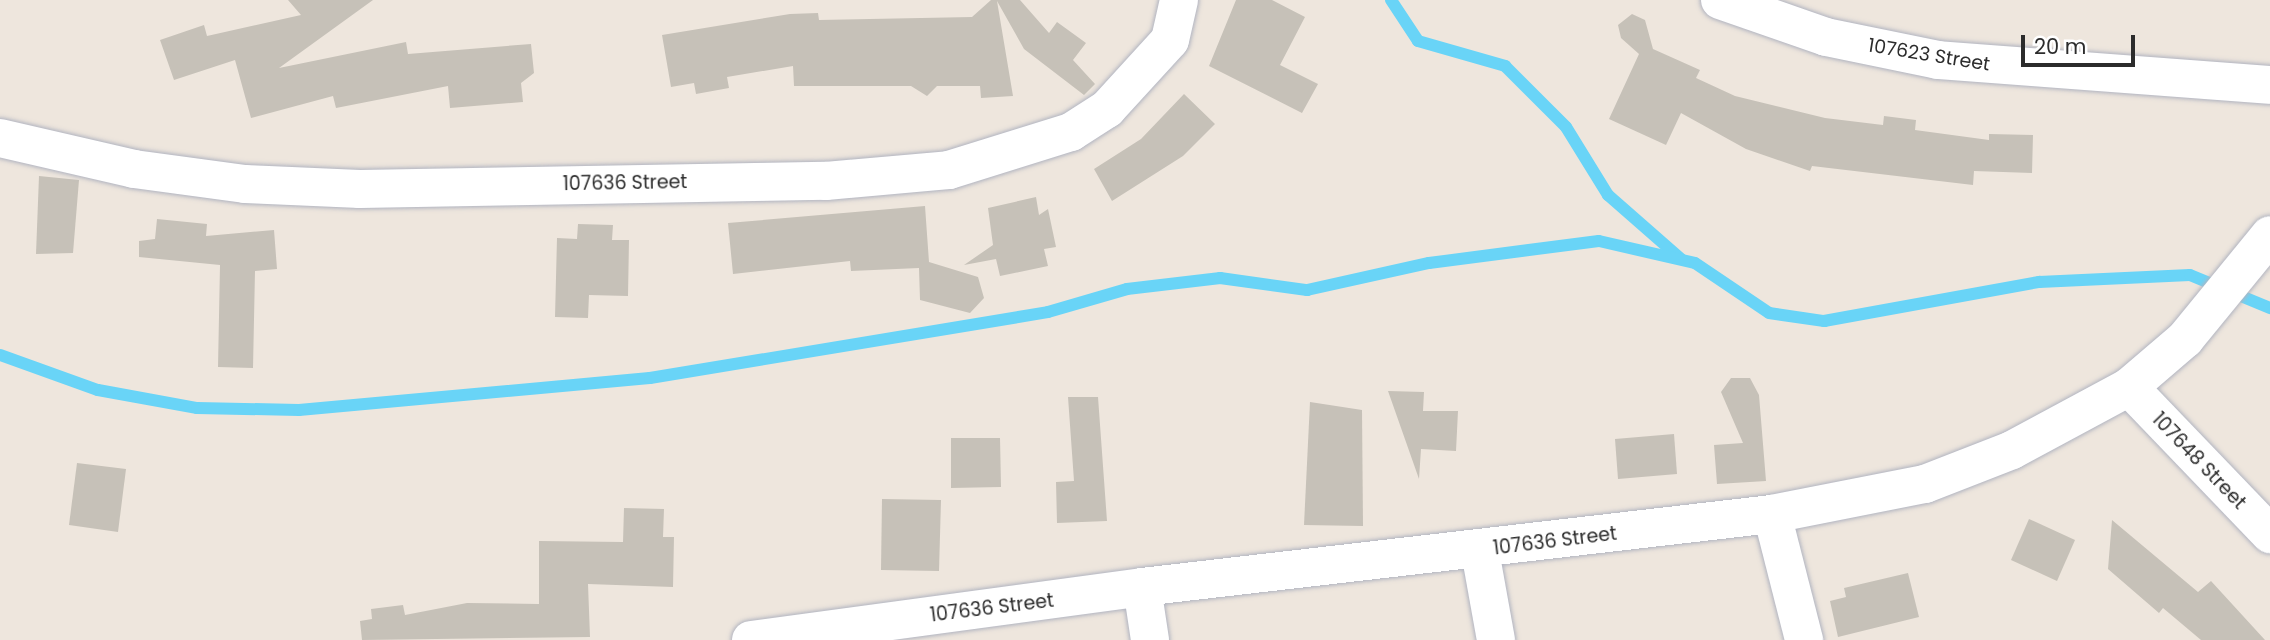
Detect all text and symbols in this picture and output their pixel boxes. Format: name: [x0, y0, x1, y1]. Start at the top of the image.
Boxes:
scale bar: [2025, 21, 2139, 65]
text: 20 m: [2034, 32, 2087, 61]
street label: 107623 Street: [1866, 34, 1992, 76]
street label: 107636 Street: [563, 171, 687, 195]
street label: 107648 Street: [2147, 408, 2251, 514]
street label: 107636 Street: [1492, 522, 1618, 560]
street label: 107636 Street: [929, 589, 1055, 627]

